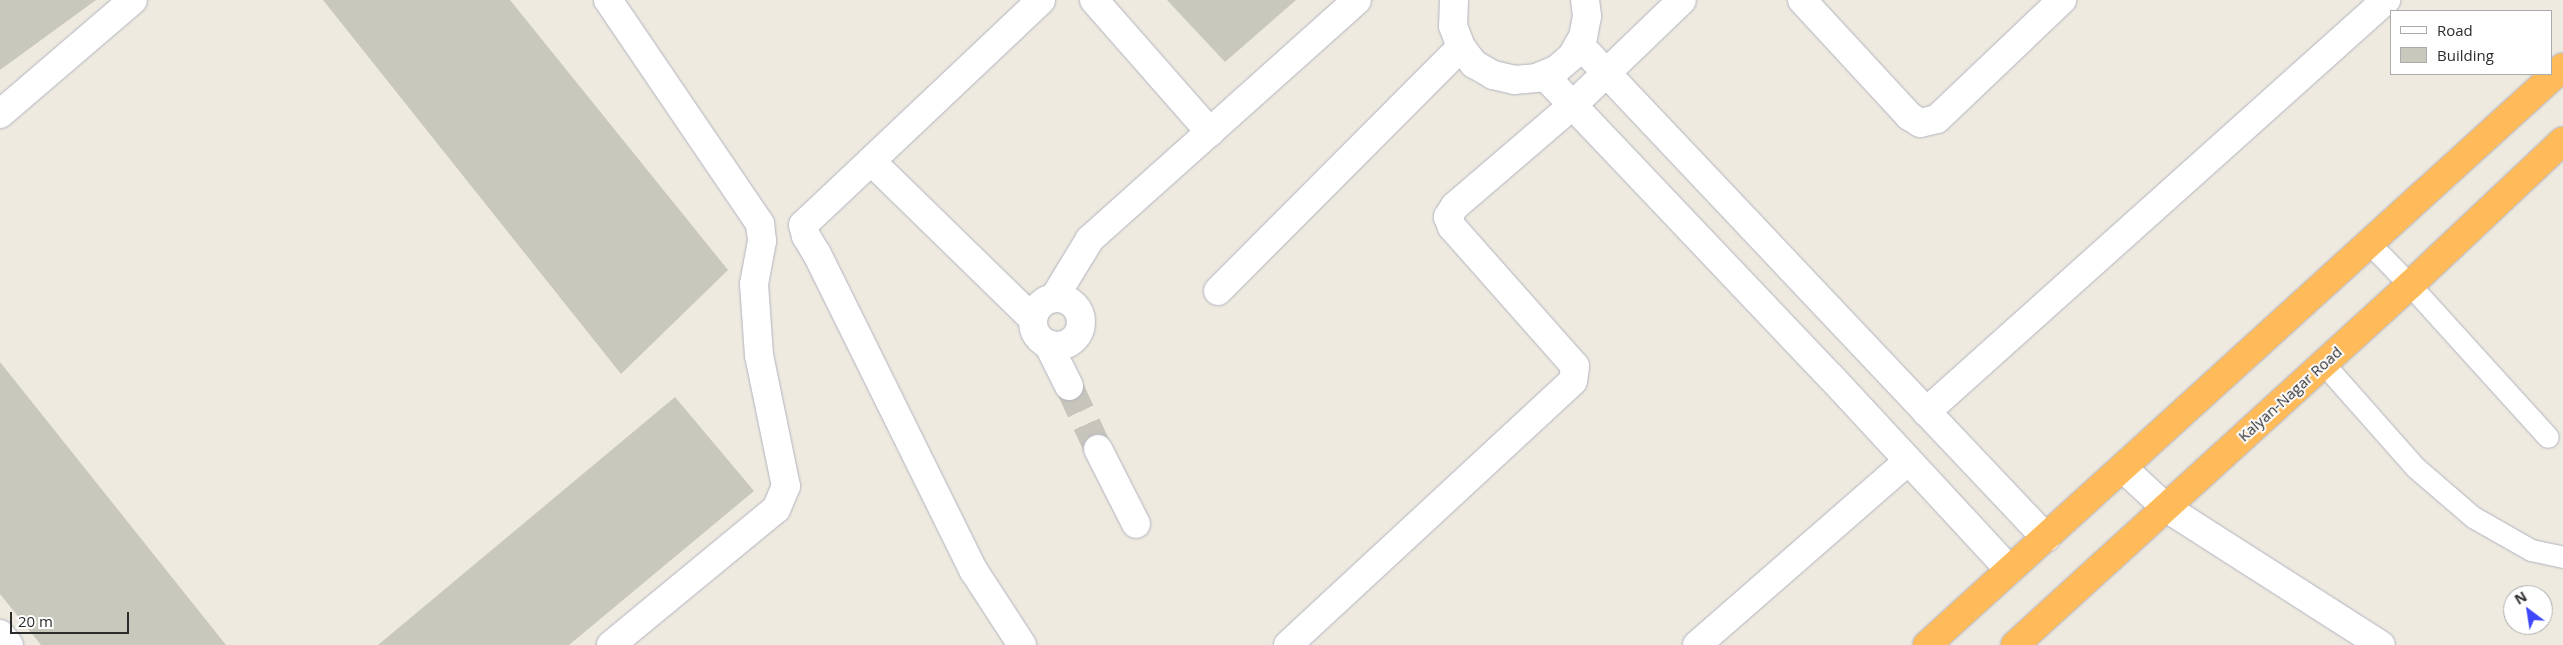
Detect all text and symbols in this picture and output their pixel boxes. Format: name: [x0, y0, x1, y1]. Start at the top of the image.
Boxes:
legend: [2390, 10, 2553, 75]
text: Road: [2437, 20, 2473, 40]
text: Building: [2437, 45, 2494, 65]
street label: Kalyan-Nagar Road: [2235, 343, 2345, 445]
north arrow: [2503, 585, 2553, 635]
text: N: [2511, 586, 2530, 609]
scale bar: [12, 602, 131, 634]
text: 20 m: [18, 611, 53, 631]

